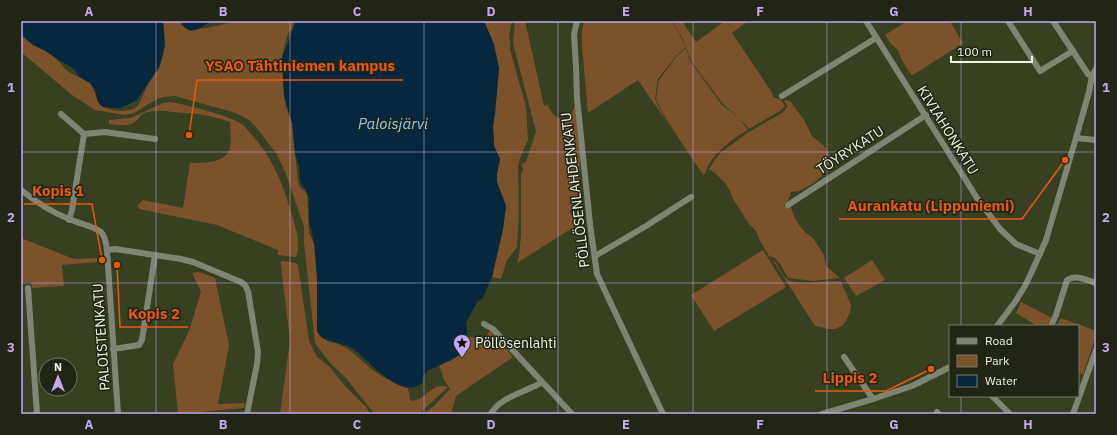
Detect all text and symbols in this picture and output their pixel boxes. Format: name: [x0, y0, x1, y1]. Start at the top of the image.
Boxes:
text: A: [85, 3, 94, 20]
text: B: [219, 3, 228, 20]
text: C: [353, 3, 362, 20]
text: D: [486, 3, 496, 20]
text: E: [622, 3, 630, 20]
text: F: [756, 3, 764, 20]
text: G: [889, 3, 899, 20]
text: H: [1023, 3, 1033, 20]
scale bar: [951, 38, 1032, 64]
text: 100 m: [957, 44, 992, 59]
callout: YSAO Tähtiniemen kampus: [197, 53, 403, 80]
text: YSAO Tähtiniemen kampus: [205, 56, 395, 75]
text: 1: [7, 79, 15, 96]
text: 1: [1102, 79, 1110, 96]
street label: KIVIAHONKATU: [913, 82, 983, 178]
street label: PÖLLÖSENLAHDENKATU: [557, 111, 593, 269]
water label: Paloisjärvi: [358, 114, 428, 133]
street label: TÖYRYKATU: [813, 122, 887, 178]
callout: Kopis 1: [24, 177, 92, 204]
text: Kopis 1: [32, 181, 84, 200]
callout: Aurankatu (Lippuniemi): [839, 192, 1022, 219]
text: Aurankatu (Lippuniemi): [848, 196, 1014, 215]
text: 2: [7, 209, 15, 226]
text: 2: [1102, 209, 1110, 226]
street label: PALOISTENKATU: [88, 283, 114, 391]
callout: Kopis 2: [120, 300, 188, 327]
text: Kopis 2: [128, 304, 180, 323]
legend: [949, 325, 1079, 397]
place icon: Pöllösenlahti: [452, 333, 472, 358]
text: Road: [985, 333, 1013, 348]
place label: Pöllösenlahti: [475, 334, 557, 352]
text: 3: [7, 339, 15, 356]
text: 3: [1102, 339, 1110, 356]
text: Park: [985, 353, 1010, 368]
north arrow: [38, 357, 78, 397]
text: N: [54, 360, 62, 374]
callout: Lippis 2: [815, 364, 886, 391]
text: Lippis 2: [823, 368, 877, 387]
text: Water: [985, 373, 1018, 388]
text: A: [85, 416, 94, 433]
text: B: [219, 416, 228, 433]
text: C: [353, 416, 362, 433]
text: D: [486, 416, 496, 433]
text: E: [622, 416, 630, 433]
text: F: [756, 416, 764, 433]
text: G: [889, 416, 899, 433]
text: H: [1023, 416, 1033, 433]

